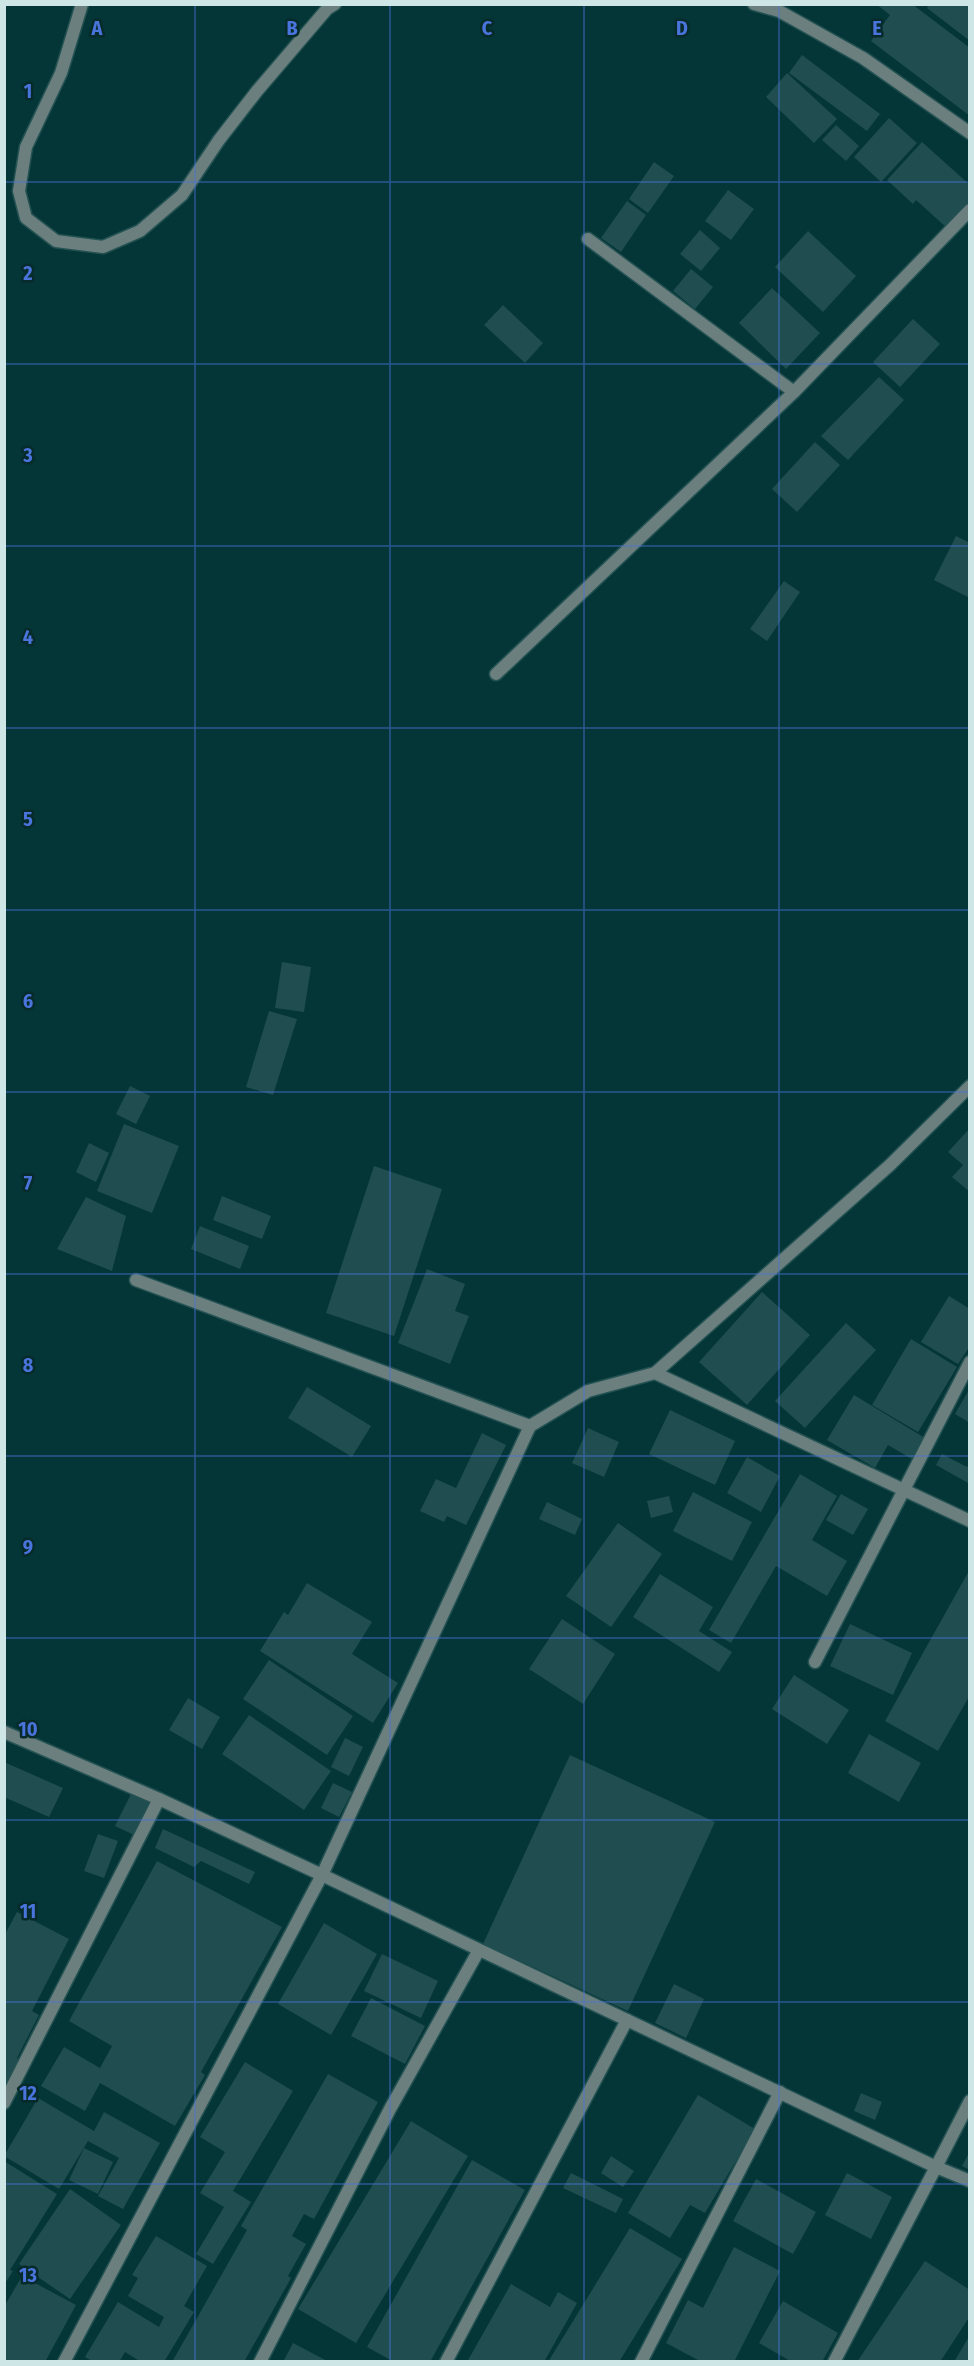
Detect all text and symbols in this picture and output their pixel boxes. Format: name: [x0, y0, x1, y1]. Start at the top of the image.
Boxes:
text: A: [91, 16, 104, 40]
text: B: [286, 16, 298, 40]
text: C: [482, 16, 493, 40]
text: D: [676, 16, 688, 40]
text: E: [872, 16, 882, 40]
text: 1: [24, 79, 32, 103]
text: 2: [22, 261, 33, 285]
text: 3: [22, 443, 33, 467]
text: 4: [23, 625, 33, 649]
text: 5: [23, 807, 33, 831]
text: 6: [23, 989, 33, 1013]
text: 7: [24, 1171, 33, 1195]
text: 8: [23, 1353, 34, 1377]
text: 9: [23, 1535, 33, 1559]
text: 10: [18, 1717, 38, 1741]
text: 11: [20, 1899, 36, 1923]
text: 12: [19, 2081, 37, 2105]
text: 13: [19, 2263, 37, 2287]

